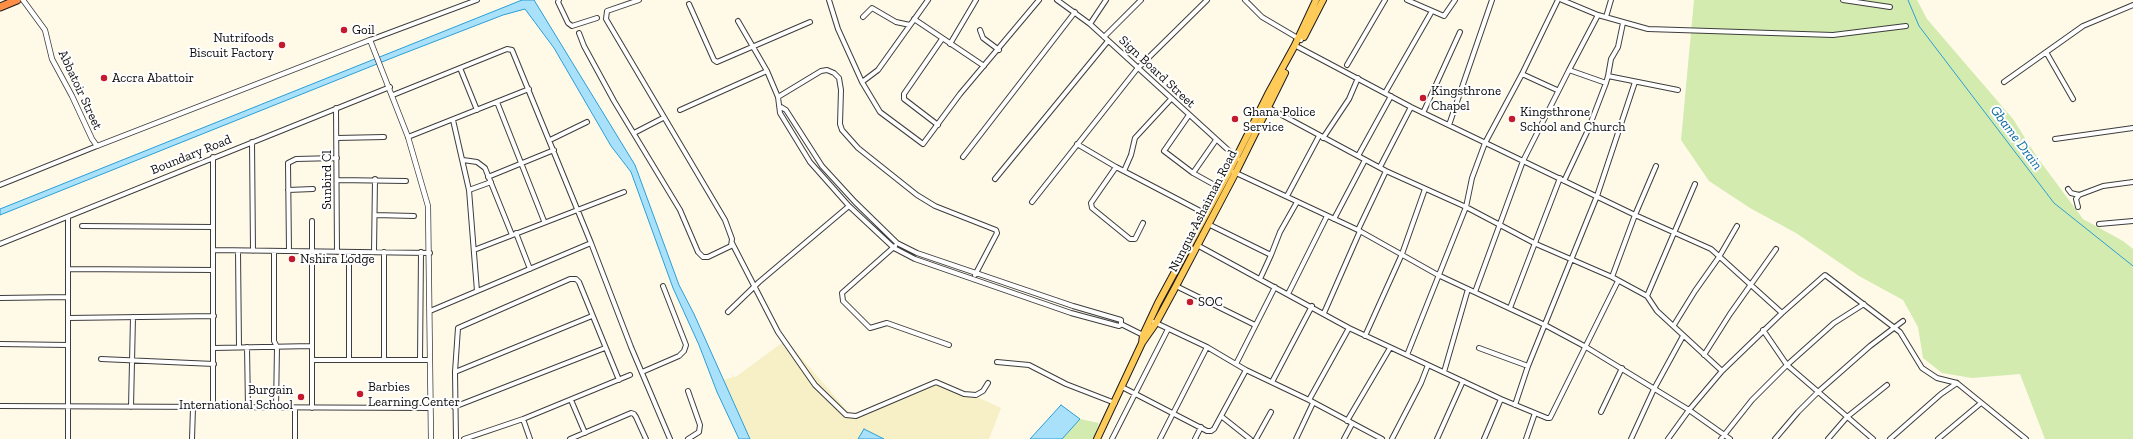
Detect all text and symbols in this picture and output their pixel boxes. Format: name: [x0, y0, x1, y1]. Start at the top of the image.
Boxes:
place label: Goil: [352, 22, 375, 38]
marker: Goil: [339, 25, 349, 35]
place label: Nutrifoods Biscuit Factory: [189, 30, 274, 61]
street label: Sign Board Street: [1116, 33, 1198, 111]
marker: Nutrifoods Biscuit Factory: [277, 40, 287, 50]
street label: Abbatoir Street: [55, 48, 105, 132]
place label: Accra Abattoir: [112, 70, 194, 86]
marker: Accra Abattoir: [99, 73, 109, 83]
place label: Kingsthrone Chapel: [1431, 83, 1501, 114]
marker: Kingsthrone Chapel: [1418, 93, 1428, 103]
water label: Gbame Drain: [1986, 103, 2046, 173]
place label: Ghana Police Service: [1243, 104, 1315, 135]
place label: Kingsthrone School and Church: [1520, 104, 1625, 135]
marker: Ghana Police Service: [1230, 114, 1240, 124]
marker: Kingsthrone School and Church: [1507, 114, 1517, 124]
street label: Boundary Road: [148, 132, 234, 178]
street label: Nungua Ashaiman Road: [1165, 147, 1241, 275]
street label: Sunbird Cl: [319, 150, 335, 210]
place label: Nshira Lodge: [300, 251, 375, 267]
marker: Nshira Lodge: [287, 254, 297, 264]
place label: SOC: [1198, 294, 1223, 310]
marker: SOC: [1185, 297, 1195, 307]
place label: Barbies Learning Center: [368, 379, 460, 410]
place label: Burgain International School: [179, 382, 293, 413]
marker: Barbies Learning Center: [355, 389, 365, 399]
marker: Burgain International School: [296, 392, 306, 402]

